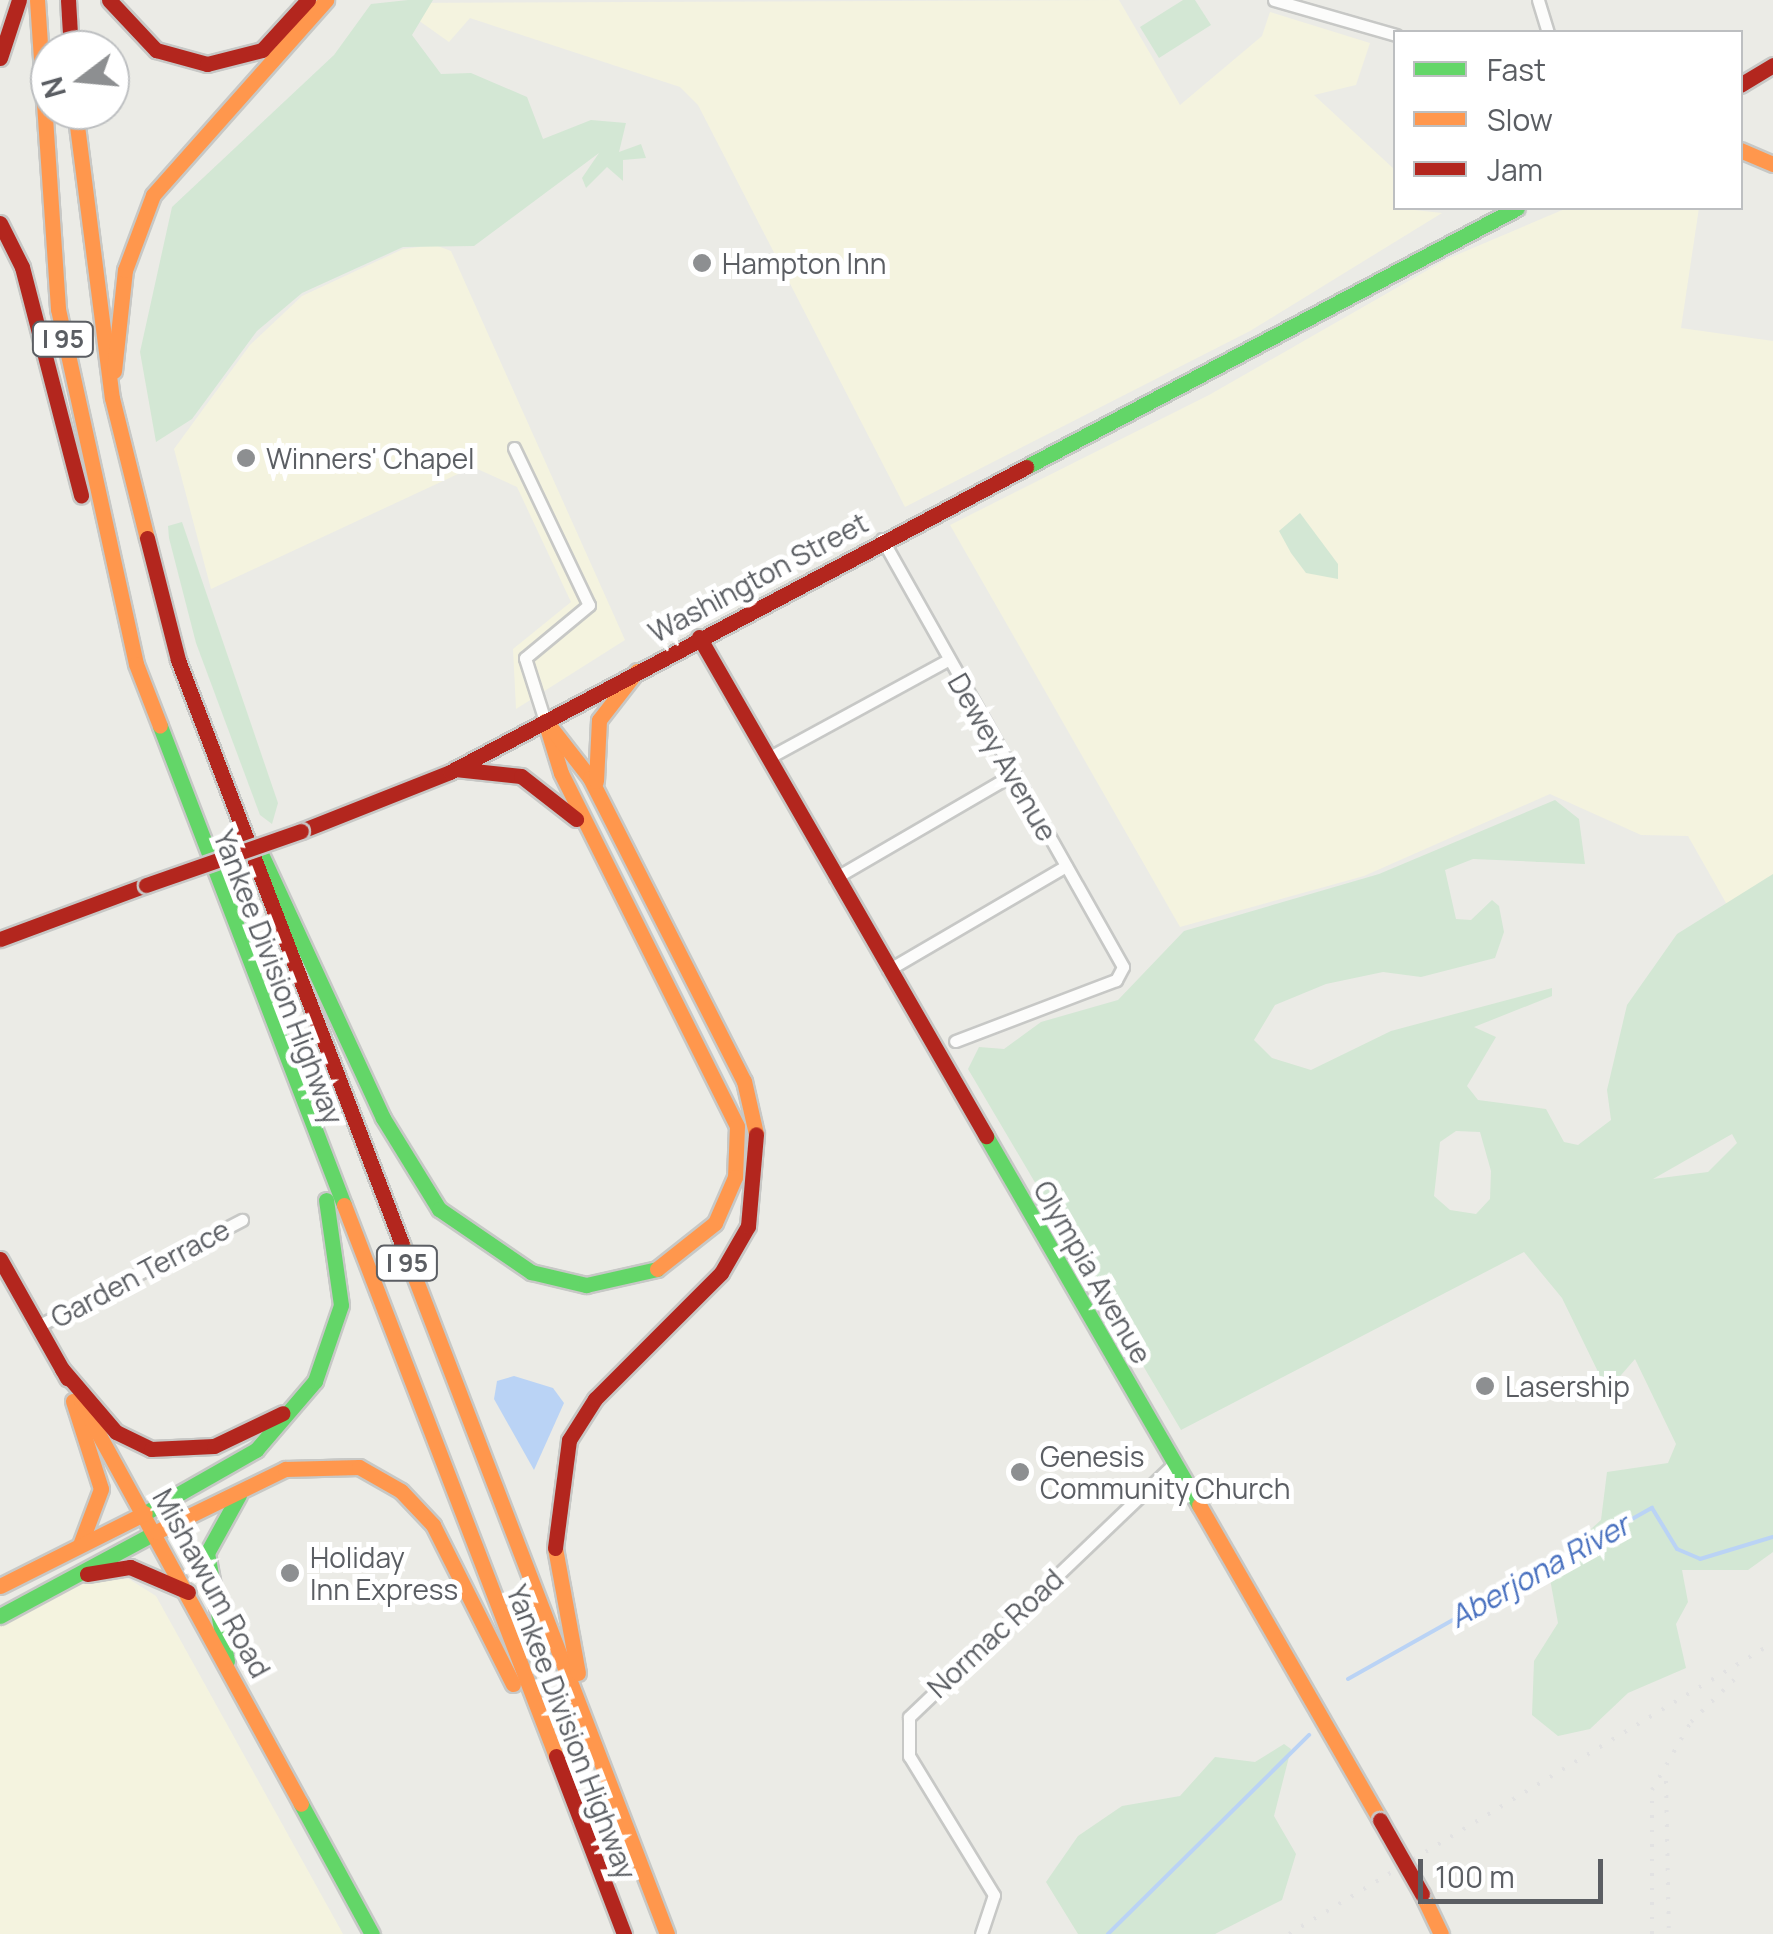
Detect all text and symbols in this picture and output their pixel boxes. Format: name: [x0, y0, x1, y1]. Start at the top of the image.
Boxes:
north arrow: [30, 30, 130, 130]
legend: [1393, 30, 1743, 210]
text: Fast: [1487, 49, 1546, 90]
text: N: [32, 73, 74, 103]
text: Slow: [1487, 99, 1553, 140]
text: Jam: [1487, 149, 1543, 190]
place label: Hampton Inn: [722, 246, 886, 280]
marker: Hampton Inn: [691, 252, 713, 274]
road number: I 95: [30, 319, 96, 359]
place label: Winners' Chapel: [266, 441, 475, 475]
marker: Winners' Chapel: [235, 447, 257, 469]
street label: Washington Street: [643, 505, 873, 649]
street label: Dewey Avenue: [941, 667, 1065, 847]
street label: Yankee Division Highway: [207, 825, 351, 1129]
street label: Olympia Avenue: [1027, 1175, 1159, 1369]
street label: Garden Terrace: [45, 1212, 235, 1334]
road number: I 95: [374, 1243, 440, 1283]
place label: Lasership: [1505, 1369, 1630, 1403]
marker: Lasership: [1474, 1375, 1496, 1397]
place label: Genesis Community Church: [1040, 1439, 1290, 1505]
marker: Genesis Community Church: [1009, 1461, 1031, 1483]
street label: Mishawum Road: [146, 1483, 278, 1683]
water label: Aberjona River: [1443, 1507, 1635, 1635]
place label: Holiday Inn Express: [310, 1540, 458, 1606]
marker: Holiday Inn Express: [279, 1562, 301, 1584]
street label: Normac Road: [920, 1562, 1070, 1704]
street label: Yankee Division Highway: [500, 1580, 644, 1884]
scale bar: [1423, 1839, 1608, 1901]
text: 100 m: [1435, 1856, 1515, 1897]

